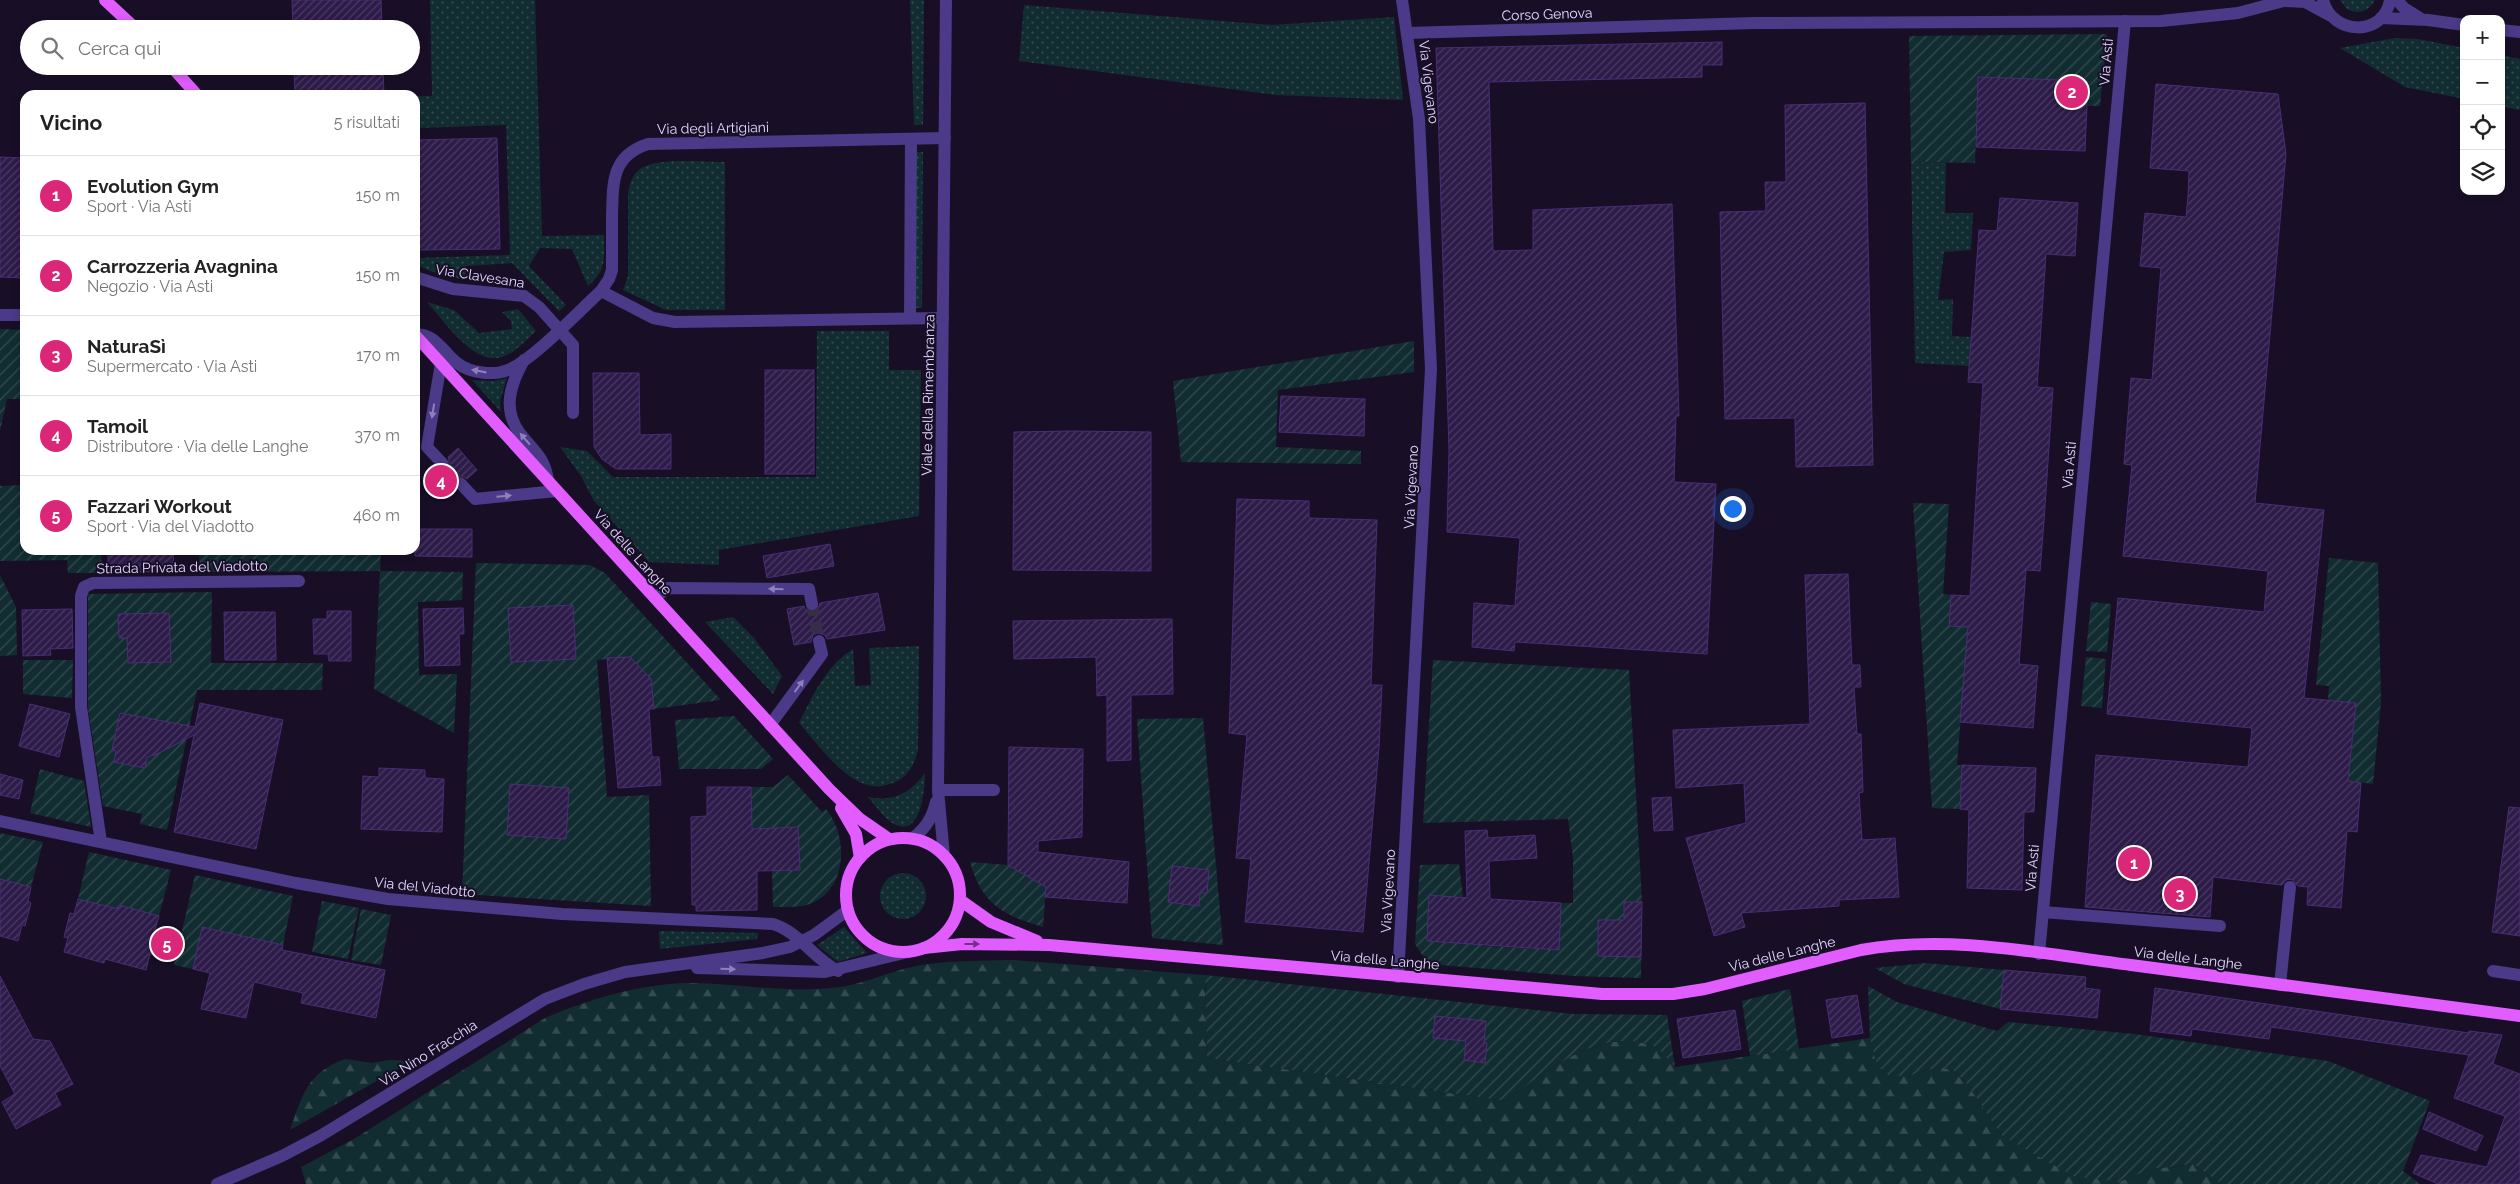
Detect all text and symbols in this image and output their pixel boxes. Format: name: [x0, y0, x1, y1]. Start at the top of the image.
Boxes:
street label: Corso Genova: [1501, 4, 1593, 24]
map controls: [2460, 15, 2505, 195]
button: +: [2460, 15, 2505, 60]
search box: [20, 20, 420, 75]
icon: search: [38, 34, 66, 62]
text: Cerca qui: [78, 37, 161, 59]
street label: Via Asti: [2096, 38, 2116, 86]
street label: Via Vigevano: [1416, 39, 1442, 125]
button: −: [2460, 60, 2505, 105]
pin: 2: [2056, 73, 2088, 111]
button: locate: [2460, 105, 2505, 150]
text: Vicino: [40, 110, 102, 135]
text: 5 risultati: [334, 113, 400, 132]
street label: Via degli Artigiani: [657, 119, 769, 137]
button: layers: [2460, 150, 2505, 195]
text: Evolution Gym: [87, 175, 219, 197]
text: 1: [52, 186, 60, 205]
text: 150 m: [356, 186, 400, 205]
text: Sport · Via Asti: [87, 197, 192, 216]
text: Carrozzeria Avagnina: [87, 255, 278, 277]
street label: Via Clavesana: [434, 261, 526, 291]
text: 2: [51, 266, 61, 285]
text: 150 m: [356, 266, 400, 285]
text: Negozio · Via Asti: [87, 277, 213, 296]
street label: Viale della Rimembranza: [919, 314, 937, 476]
text: NaturaSì: [87, 335, 166, 357]
text: 3: [52, 346, 60, 365]
text: 170 m: [356, 346, 400, 365]
text: Supermercato · Via Asti: [87, 357, 257, 376]
one-way arrow: [471, 367, 486, 375]
one-way arrow: [429, 404, 437, 420]
text: Tamoil: [87, 415, 148, 437]
text: 4: [51, 426, 61, 445]
text: 370 m: [354, 426, 400, 445]
one-way arrow: [520, 433, 531, 446]
text: Distributore · Via delle Langhe: [87, 437, 308, 456]
street label: Via Asti: [2059, 441, 2079, 489]
street label: Via Vigevano: [1401, 445, 1421, 529]
pin: 4: [425, 462, 457, 500]
one-way arrow: [496, 492, 512, 500]
text: Fazzari Workout: [87, 495, 232, 517]
your location: [1720, 496, 1746, 522]
text: 5: [52, 506, 60, 525]
text: 460 m: [353, 506, 400, 525]
street label: Via delle Langhe: [591, 506, 675, 598]
text: Sport · Via del Viadotto: [87, 517, 254, 536]
street label: Strada Privata del Viadotto: [96, 558, 268, 576]
one-way arrow: [768, 585, 784, 593]
one-way arrow: [794, 679, 804, 693]
street label: Via Asti: [2022, 844, 2042, 892]
pin: 1: [2118, 844, 2150, 882]
street label: Via Vigevano: [1378, 849, 1398, 933]
street label: Via del Viadotto: [374, 874, 476, 900]
pin: 3: [2164, 875, 2196, 913]
pin: 5: [151, 925, 183, 963]
street label: Via delle Langhe: [1727, 933, 1837, 975]
one-way arrow: [964, 940, 980, 948]
street label: Via delle Langhe: [2133, 943, 2243, 973]
street label: Via delle Langhe: [1330, 947, 1440, 973]
one-way arrow: [720, 966, 736, 974]
street label: Via Nino Fracchia: [376, 1017, 480, 1089]

